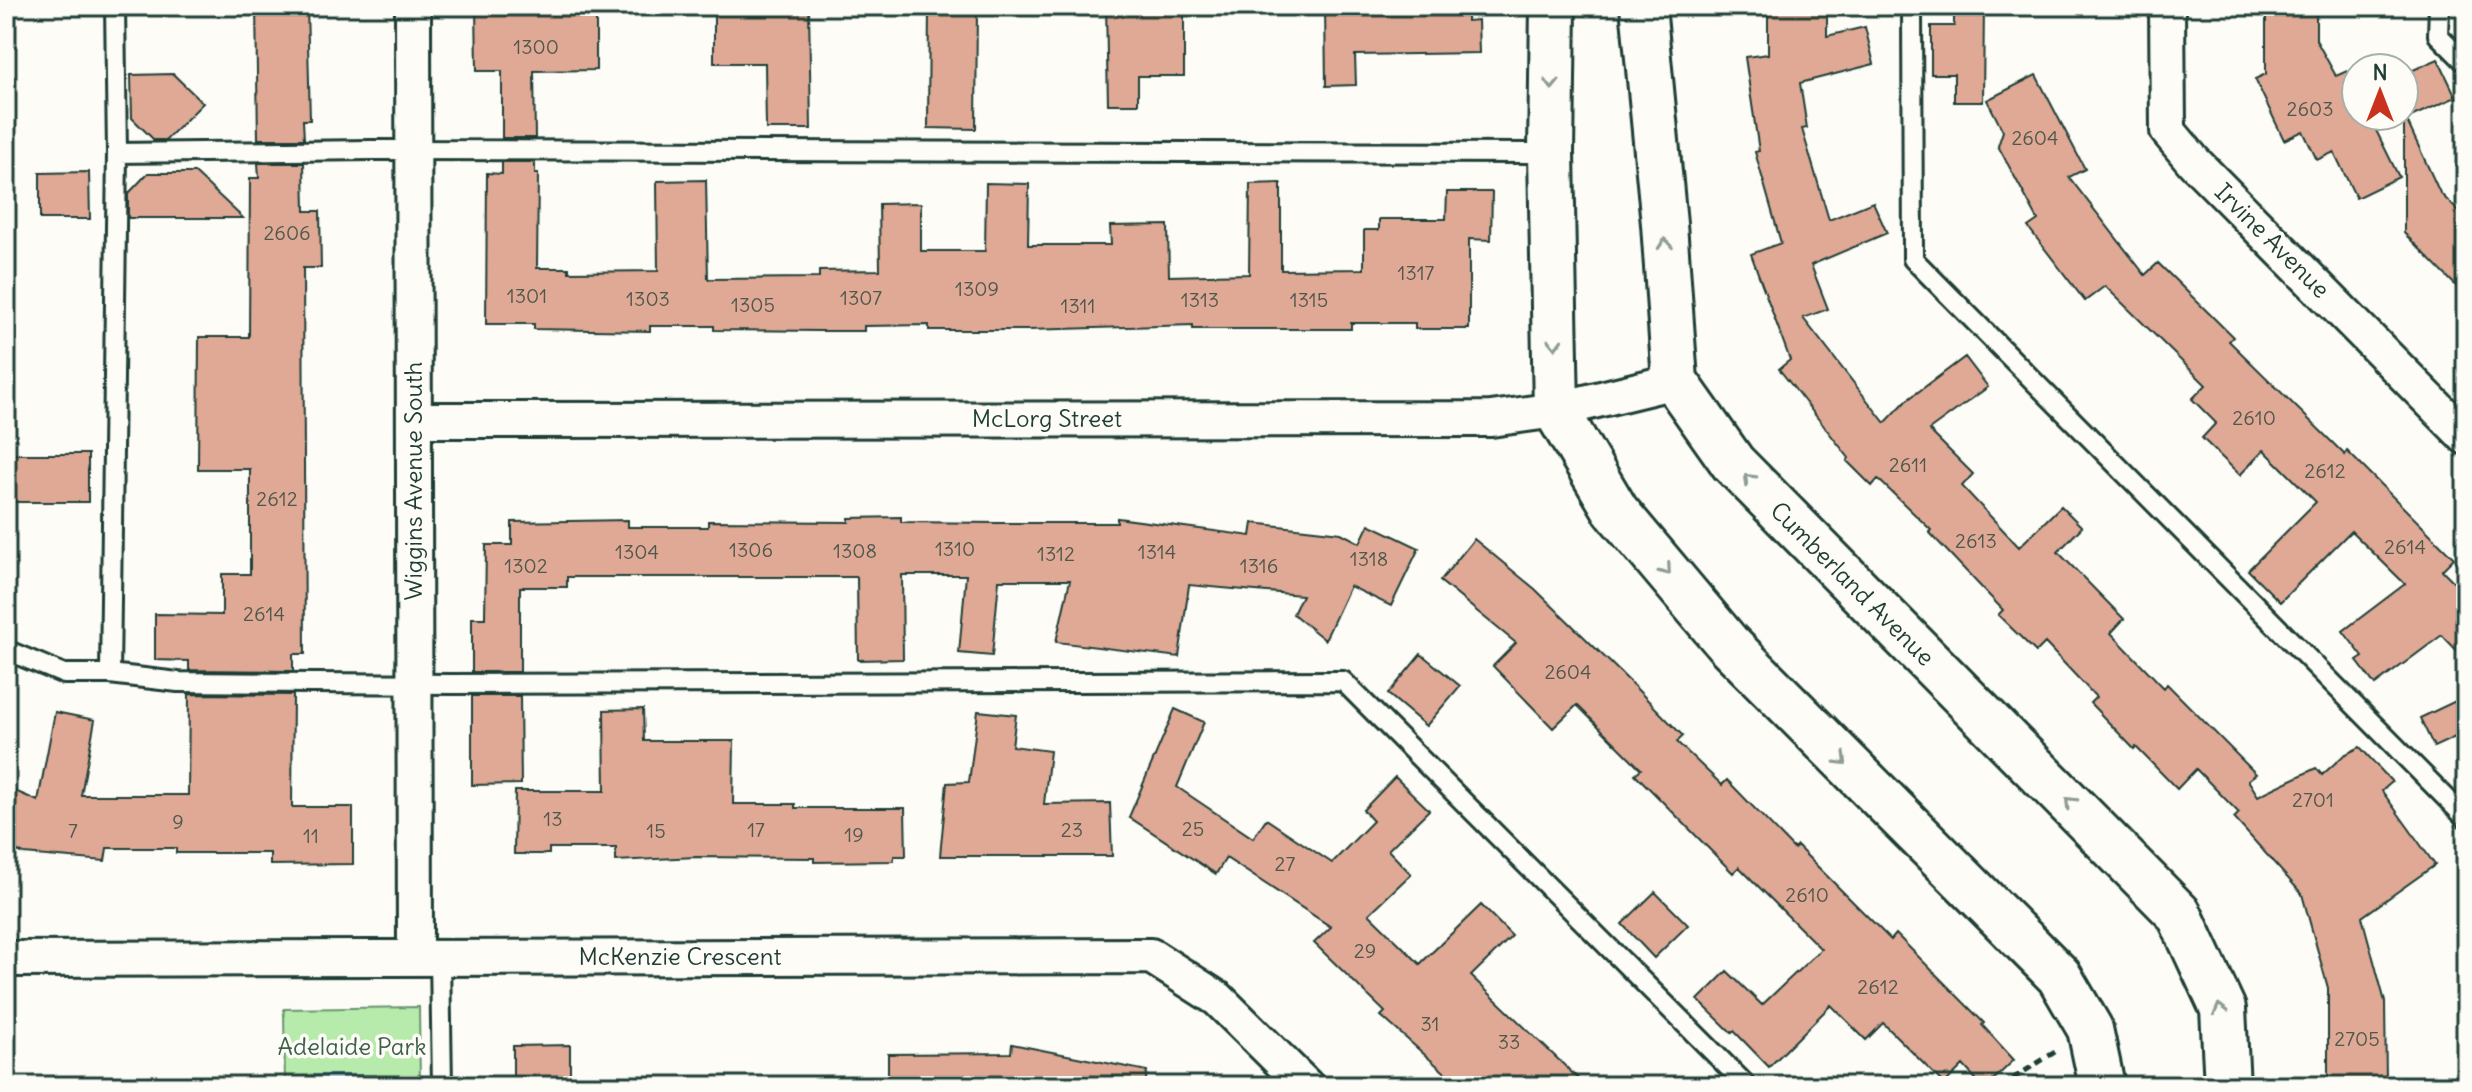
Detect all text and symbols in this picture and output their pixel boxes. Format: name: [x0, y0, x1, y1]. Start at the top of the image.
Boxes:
house number: 1300: [513, 34, 559, 59]
north arrow: [2340, 52, 2420, 132]
text: N: [2372, 58, 2388, 86]
one-way arrow: [1543, 78, 1561, 91]
house number: 2603: [2286, 96, 2334, 121]
house number: 2604: [2011, 125, 2059, 150]
street label: Irvine Avenue: [2209, 177, 2336, 304]
house number: 2606: [263, 220, 311, 245]
one-way arrow: [1657, 237, 1674, 250]
house number: 1317: [1398, 260, 1435, 285]
house number: 1309: [955, 276, 999, 301]
house number: 1301: [507, 283, 547, 308]
house number: 1307: [840, 285, 882, 310]
house number: 1303: [626, 286, 670, 311]
house number: 1313: [1181, 287, 1219, 312]
house number: 1315: [1290, 287, 1328, 312]
house number: 1305: [731, 292, 775, 317]
house number: 1311: [1061, 293, 1095, 318]
one-way arrow: [1546, 338, 1564, 351]
street label: Wiggins Avenue South: [398, 362, 428, 600]
street label: McLorg Street: [972, 403, 1122, 433]
house number: 2610: [2232, 405, 2276, 430]
house number: 2611: [1889, 452, 1927, 477]
house number: 2612: [2304, 458, 2346, 483]
one-way arrow: [1743, 474, 1758, 488]
house number: 2612: [256, 486, 298, 511]
street label: Cumberland Avenue: [1764, 495, 1941, 672]
house number: 2613: [1955, 528, 1997, 553]
house number: 2614: [2384, 534, 2426, 559]
house number: 1310: [935, 536, 975, 561]
house number: 1306: [729, 537, 773, 562]
house number: 1308: [833, 538, 877, 563]
house number: 1304: [615, 539, 659, 564]
house number: 1314: [1138, 539, 1176, 564]
house number: 1312: [1037, 541, 1075, 566]
house number: 1318: [1350, 546, 1388, 571]
house number: 1302: [504, 553, 548, 578]
house number: 1316: [1240, 553, 1278, 578]
one-way arrow: [1656, 560, 1670, 575]
house number: 2614: [243, 601, 285, 626]
house number: 2604: [1544, 659, 1592, 684]
one-way arrow: [1833, 751, 1848, 765]
house number: 2701: [2292, 787, 2334, 812]
one-way arrow: [2065, 797, 2079, 811]
house number: 13: [543, 806, 563, 831]
house number: 9: [172, 809, 184, 834]
house number: 25: [1182, 816, 1204, 841]
house number: 17: [747, 817, 765, 842]
house number: 23: [1061, 817, 1083, 842]
house number: 7: [68, 818, 78, 843]
house number: 15: [646, 818, 666, 843]
house number: 19: [844, 822, 864, 847]
house number: 11: [303, 823, 319, 848]
house number: 27: [1275, 851, 1296, 876]
house number: 2610: [1785, 882, 1829, 907]
house number: 29: [1354, 938, 1376, 963]
street label: McKenzie Crescent: [578, 941, 782, 971]
house number: 2612: [1857, 974, 1899, 999]
one-way arrow: [2213, 1003, 2230, 1016]
house number: 31: [1420, 1011, 1440, 1036]
house number: 2705: [2334, 1026, 2380, 1051]
house number: 33: [1498, 1029, 1520, 1054]
park label: Adelaide Park: [277, 1031, 427, 1061]

